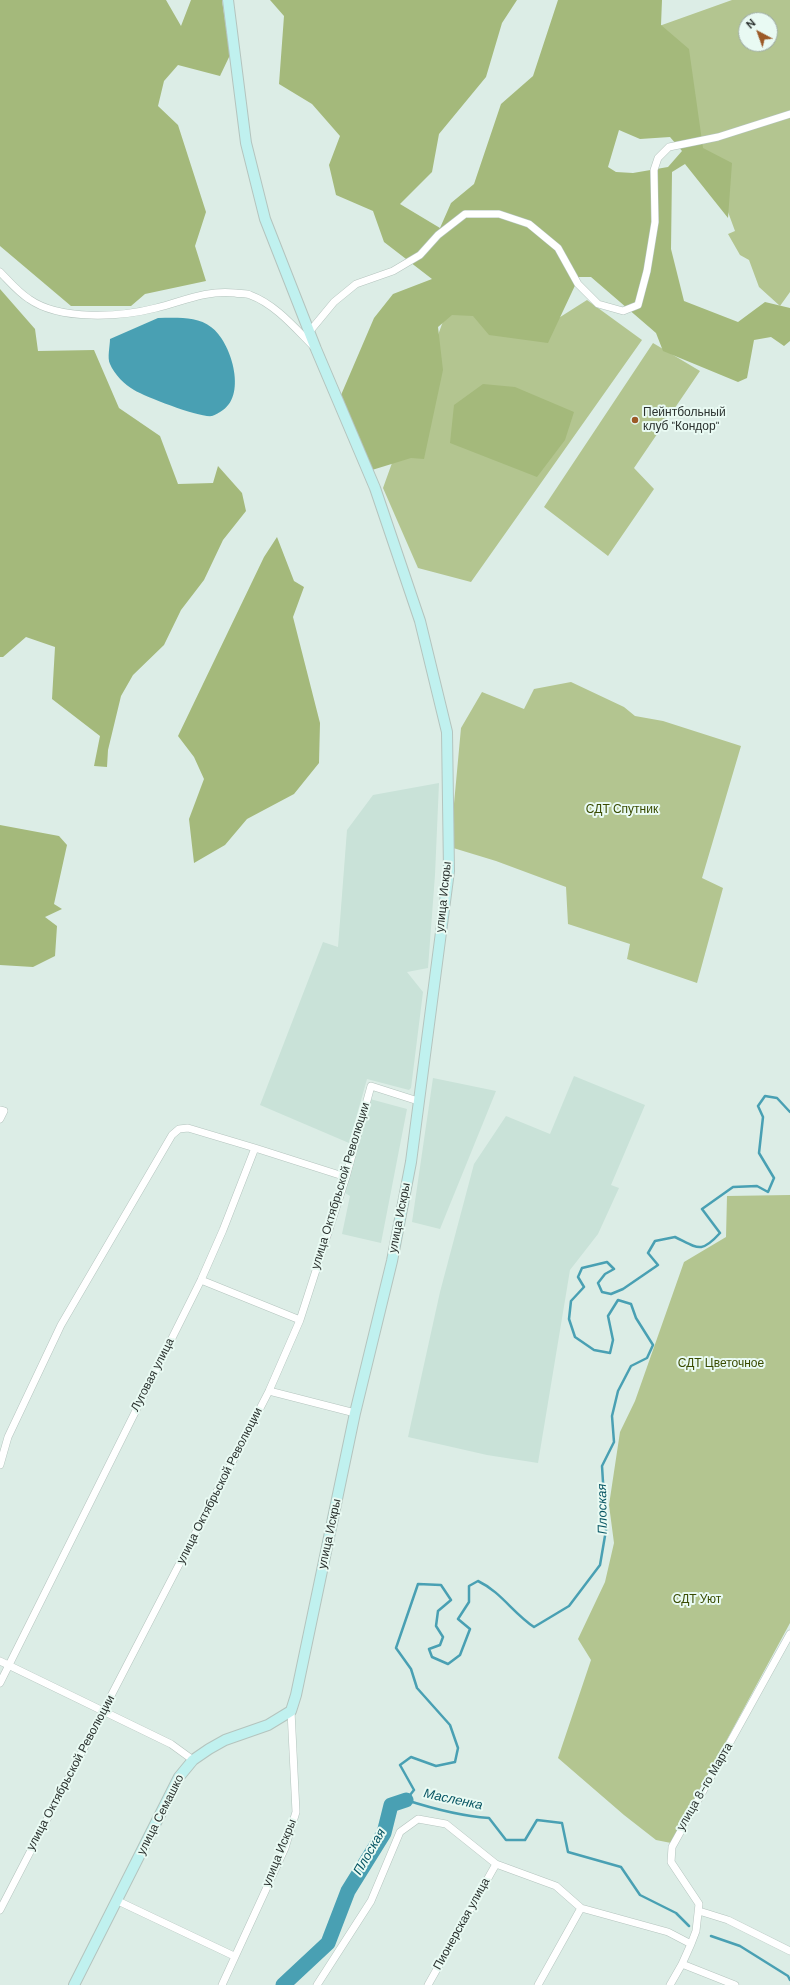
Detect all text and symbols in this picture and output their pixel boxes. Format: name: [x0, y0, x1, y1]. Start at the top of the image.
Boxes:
north arrow: [738, 12, 778, 52]
text: N: [743, 16, 758, 32]
place label: Пейнтбольный клуб "Кондор": [643, 406, 726, 434]
marker: Пейнтбольный клуб "Кондор": [630, 415, 640, 425]
park label: СДТ Спутник: [586, 803, 658, 817]
street label: улица Искры: [433, 861, 455, 933]
street label: улица Октябрьской Революции: [309, 1101, 373, 1271]
street label: улица Искры: [386, 1182, 414, 1254]
street label: Луговая улица: [128, 1336, 178, 1414]
park label: СДТ Цветочное: [678, 1357, 764, 1371]
street label: улица Октябрьской Революции: [174, 1405, 266, 1567]
water label: Плоская: [595, 1483, 611, 1535]
street label: улица Искры: [316, 1498, 344, 1570]
park label: СДТ Уют: [673, 1593, 721, 1607]
street label: улица Октябрьской Революции: [24, 1693, 118, 1853]
street label: улица 8-го Марта: [674, 1740, 736, 1834]
street label: улица Семашко: [135, 1772, 187, 1858]
water label: Масленка: [422, 1786, 484, 1814]
street label: улица Искры: [260, 1817, 300, 1889]
water label: Плоская: [351, 1826, 389, 1878]
street label: Пионерская улица: [431, 1876, 493, 1972]

